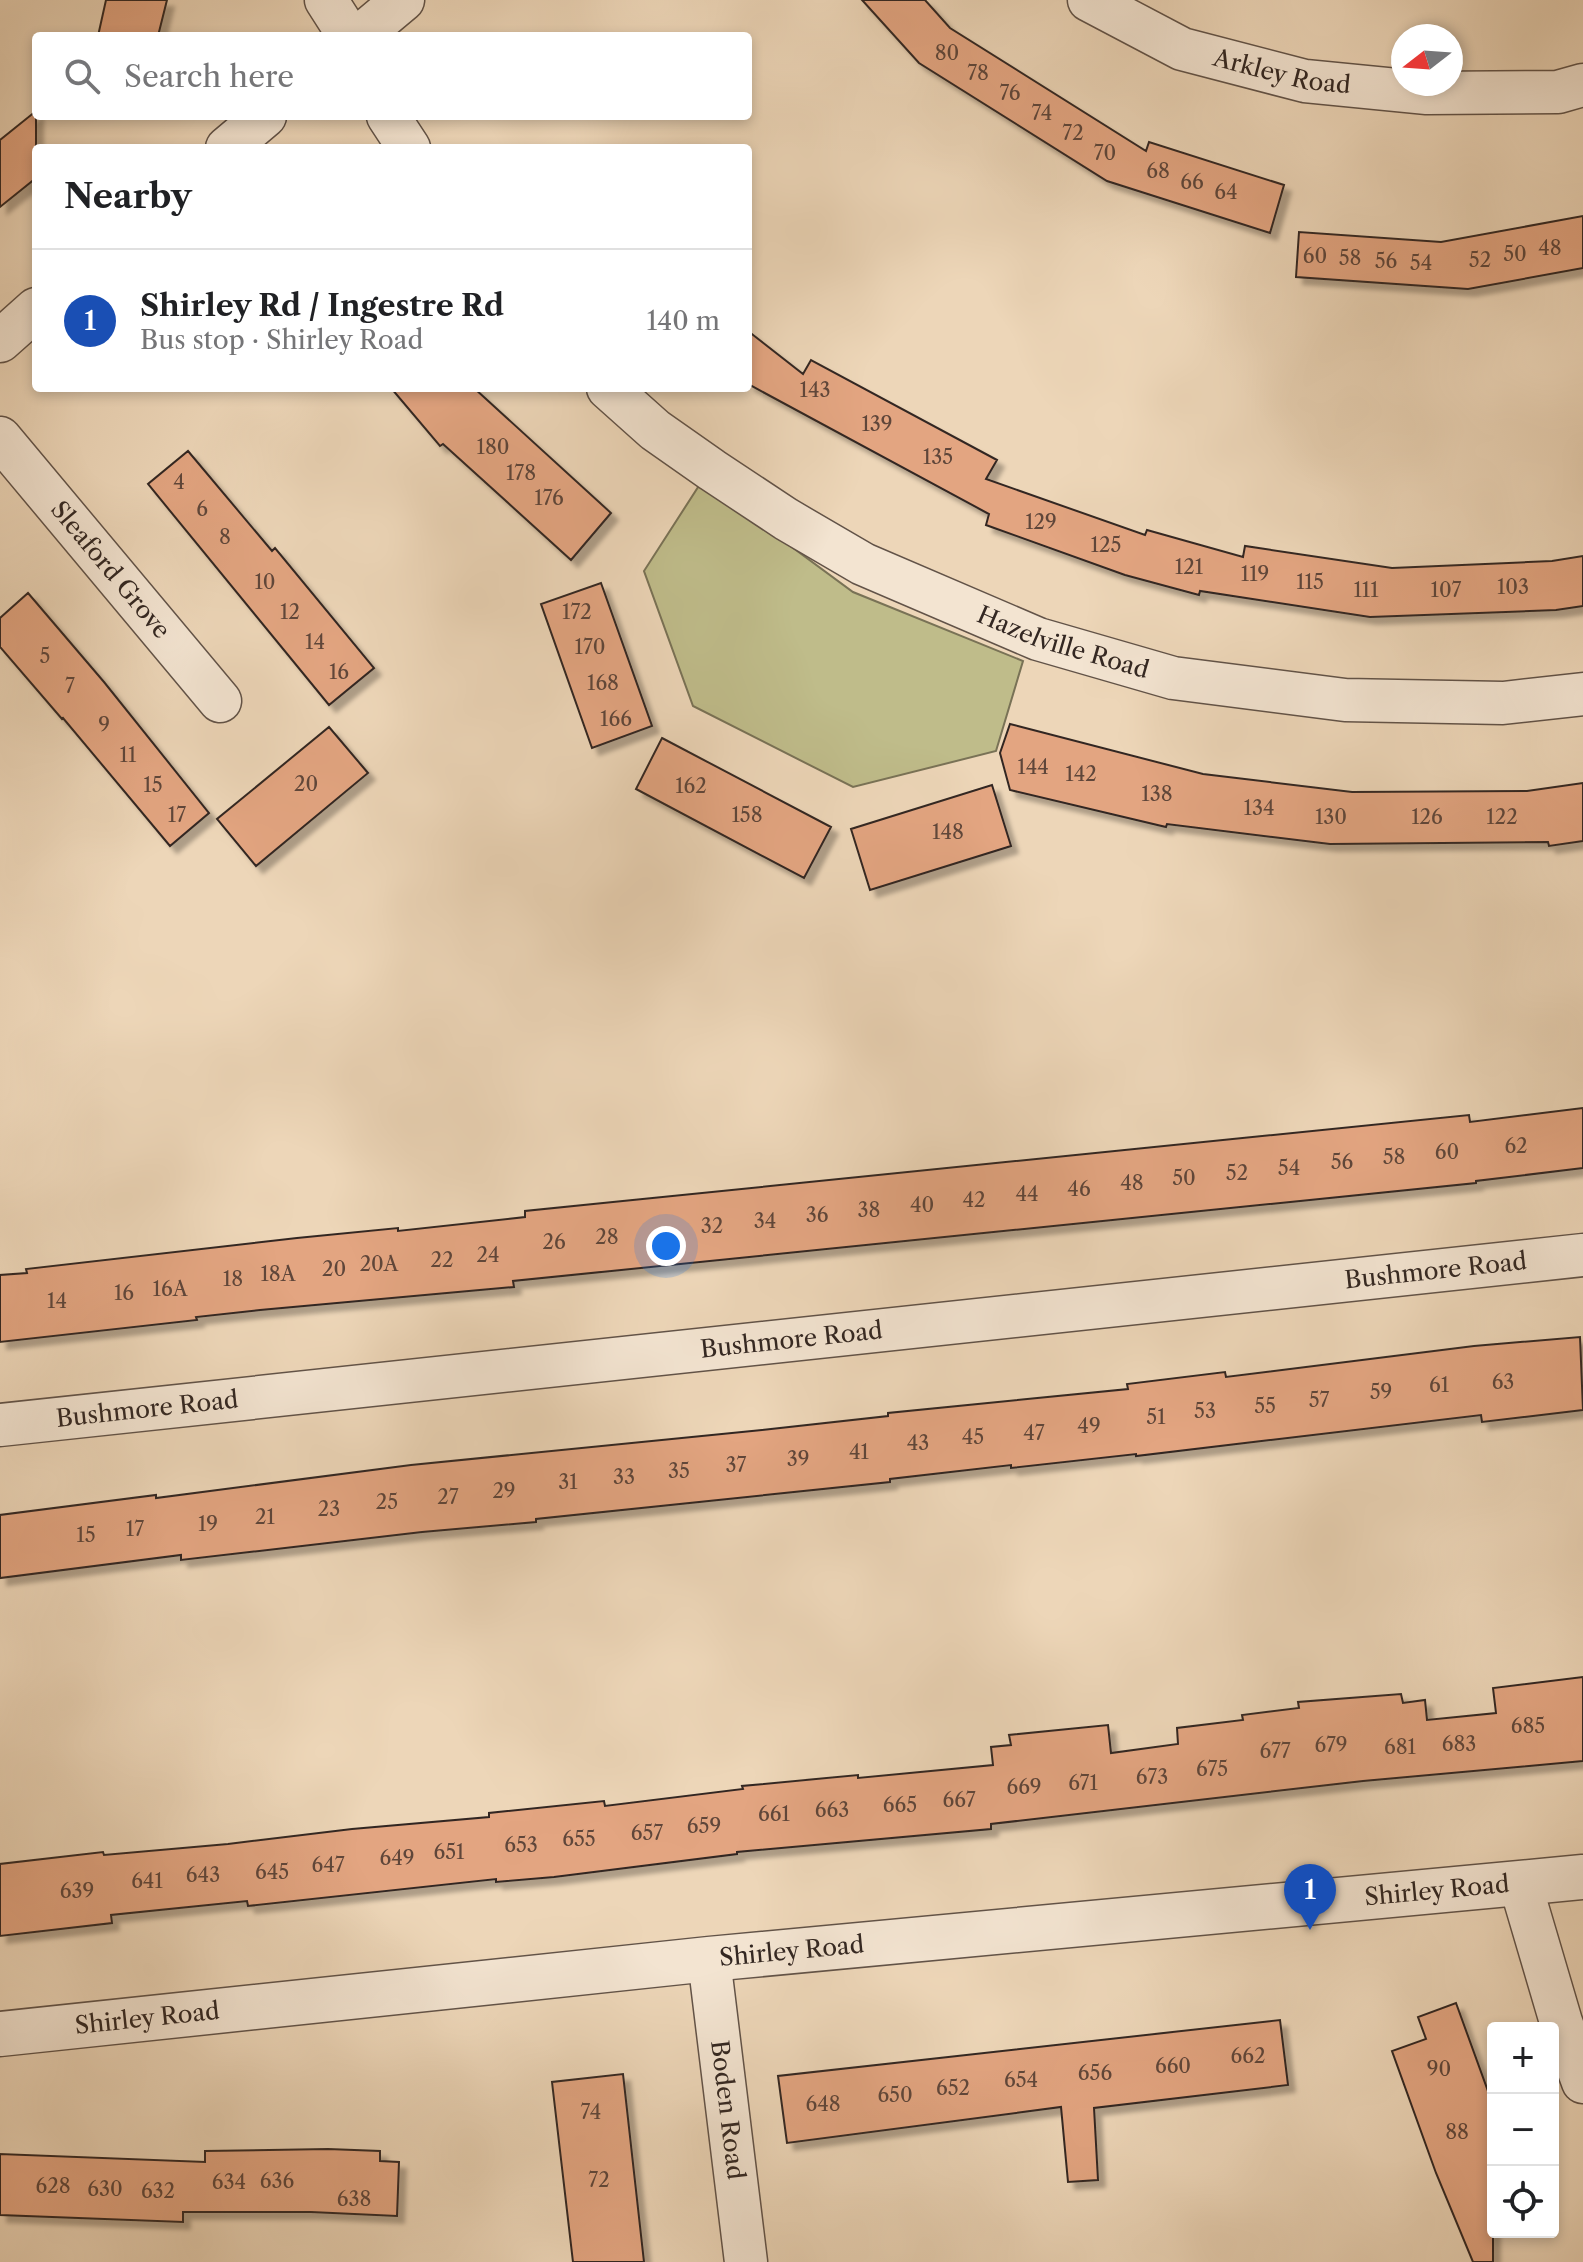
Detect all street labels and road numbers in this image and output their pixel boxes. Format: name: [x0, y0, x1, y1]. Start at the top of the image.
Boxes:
street label: Arkley Road: [1209, 42, 1353, 99]
street label: Sleaford Grove: [45, 495, 177, 644]
street label: Hazelville Road: [973, 600, 1153, 684]
street label: Bushmore Road: [1343, 1246, 1529, 1295]
street label: Bushmore Road: [699, 1315, 884, 1364]
street label: Bushmore Road: [54, 1384, 240, 1433]
street label: Shirley Road: [1363, 1869, 1511, 1911]
street label: Shirley Road: [718, 1929, 866, 1972]
street label: Shirley Road: [73, 1996, 221, 2040]
street label: Boden Road: [705, 2038, 751, 2182]

